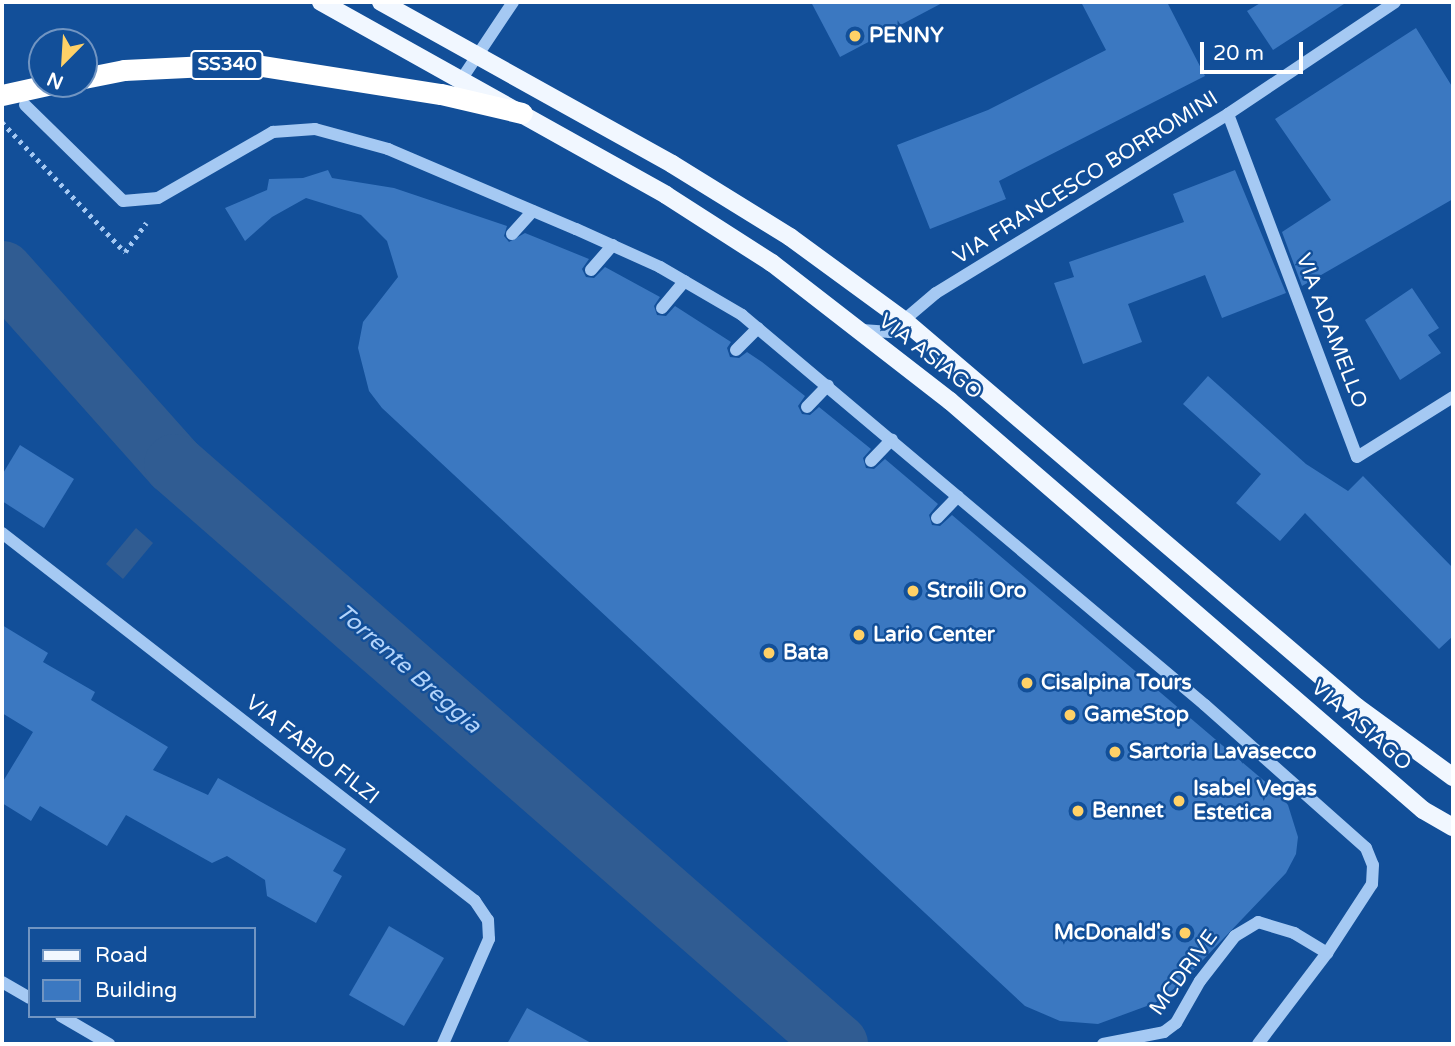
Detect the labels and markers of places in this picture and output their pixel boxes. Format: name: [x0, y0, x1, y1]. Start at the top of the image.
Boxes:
place label: PENNY: [869, 23, 944, 49]
marker: PENNY: [847, 28, 863, 44]
place label: Stroili Oro: [927, 578, 1026, 604]
marker: Stroili Oro: [905, 583, 921, 599]
place label: Lario Center: [873, 622, 995, 648]
marker: Lario Center: [851, 627, 867, 643]
place label: Bata: [783, 640, 829, 666]
marker: Bata: [761, 645, 777, 661]
place label: Cisalpina Tours: [1041, 670, 1192, 696]
marker: Cisalpina Tours: [1019, 675, 1035, 691]
place label: GameStop: [1084, 702, 1189, 728]
marker: GameStop: [1062, 707, 1078, 723]
place label: Sartoria Lavasecco: [1129, 739, 1316, 765]
marker: Sartoria Lavasecco: [1107, 744, 1123, 760]
place label: Isabel Vegas Estetica: [1193, 776, 1317, 826]
marker: Isabel Vegas Estetica: [1171, 793, 1187, 809]
place label: Bennet: [1092, 798, 1164, 824]
marker: Bennet: [1070, 803, 1086, 819]
place label: McDonald's: [1054, 920, 1171, 946]
marker: McDonald's: [1177, 925, 1193, 941]

